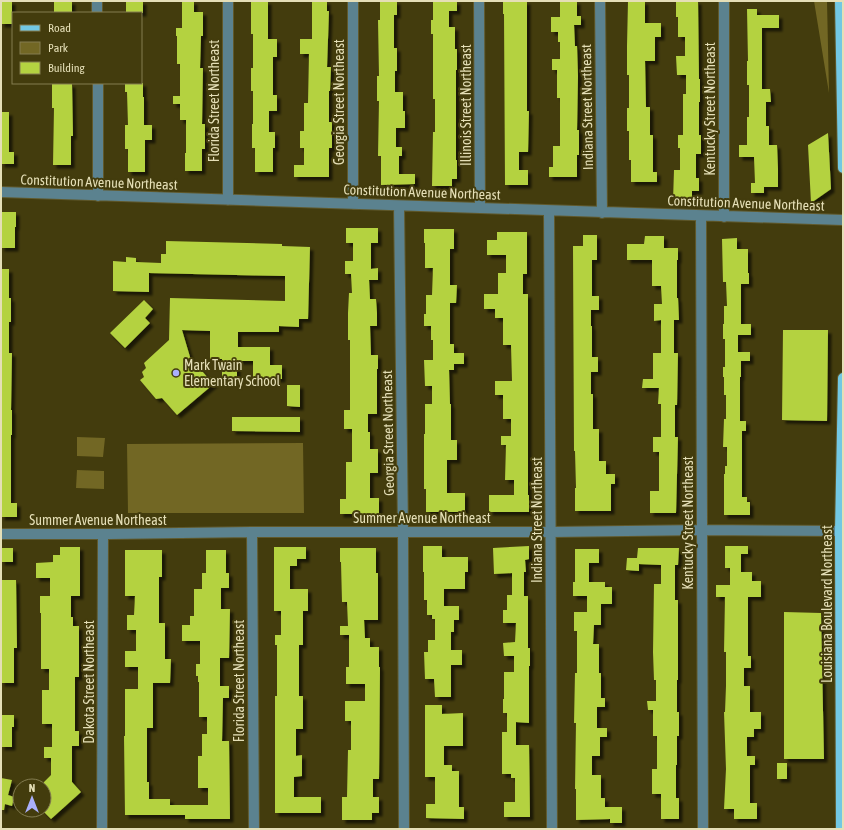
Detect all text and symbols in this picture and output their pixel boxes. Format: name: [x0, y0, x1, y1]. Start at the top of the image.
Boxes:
legend: [12, 12, 142, 84]
text: Road: [48, 21, 71, 35]
street label: Georgia Street Northeast: [331, 39, 347, 165]
street label: Florida Street Northeast: [206, 40, 222, 162]
text: Park: [48, 41, 69, 55]
street label: Kentucky Street Northeast: [702, 42, 718, 176]
street label: Illinois Street Northeast: [458, 44, 474, 166]
street label: Indiana Street Northeast: [578, 44, 596, 170]
text: Building: [48, 61, 86, 75]
street label: Constitution Avenue Northeast: [20, 171, 178, 193]
street label: Constitution Avenue Northeast: [343, 181, 501, 203]
street label: Constitution Avenue Northeast: [667, 192, 825, 214]
place label: Mark Twain Elementary School: [184, 357, 280, 389]
marker: Mark Twain Elementary School: [171, 368, 181, 378]
street label: Georgia Street Northeast: [379, 370, 397, 496]
street label: Kentucky Street Northeast: [680, 456, 696, 590]
street label: Indiana Street Northeast: [529, 457, 545, 583]
street label: Summer Avenue Northeast: [353, 510, 491, 526]
street label: Summer Avenue Northeast: [29, 512, 167, 528]
street label: Louisiana Boulevard Northeast: [819, 525, 835, 683]
street label: Dakota Street Northeast: [81, 620, 97, 744]
street label: Florida Street Northeast: [231, 620, 247, 742]
north arrow: [12, 778, 52, 818]
text: N: [29, 782, 35, 794]

